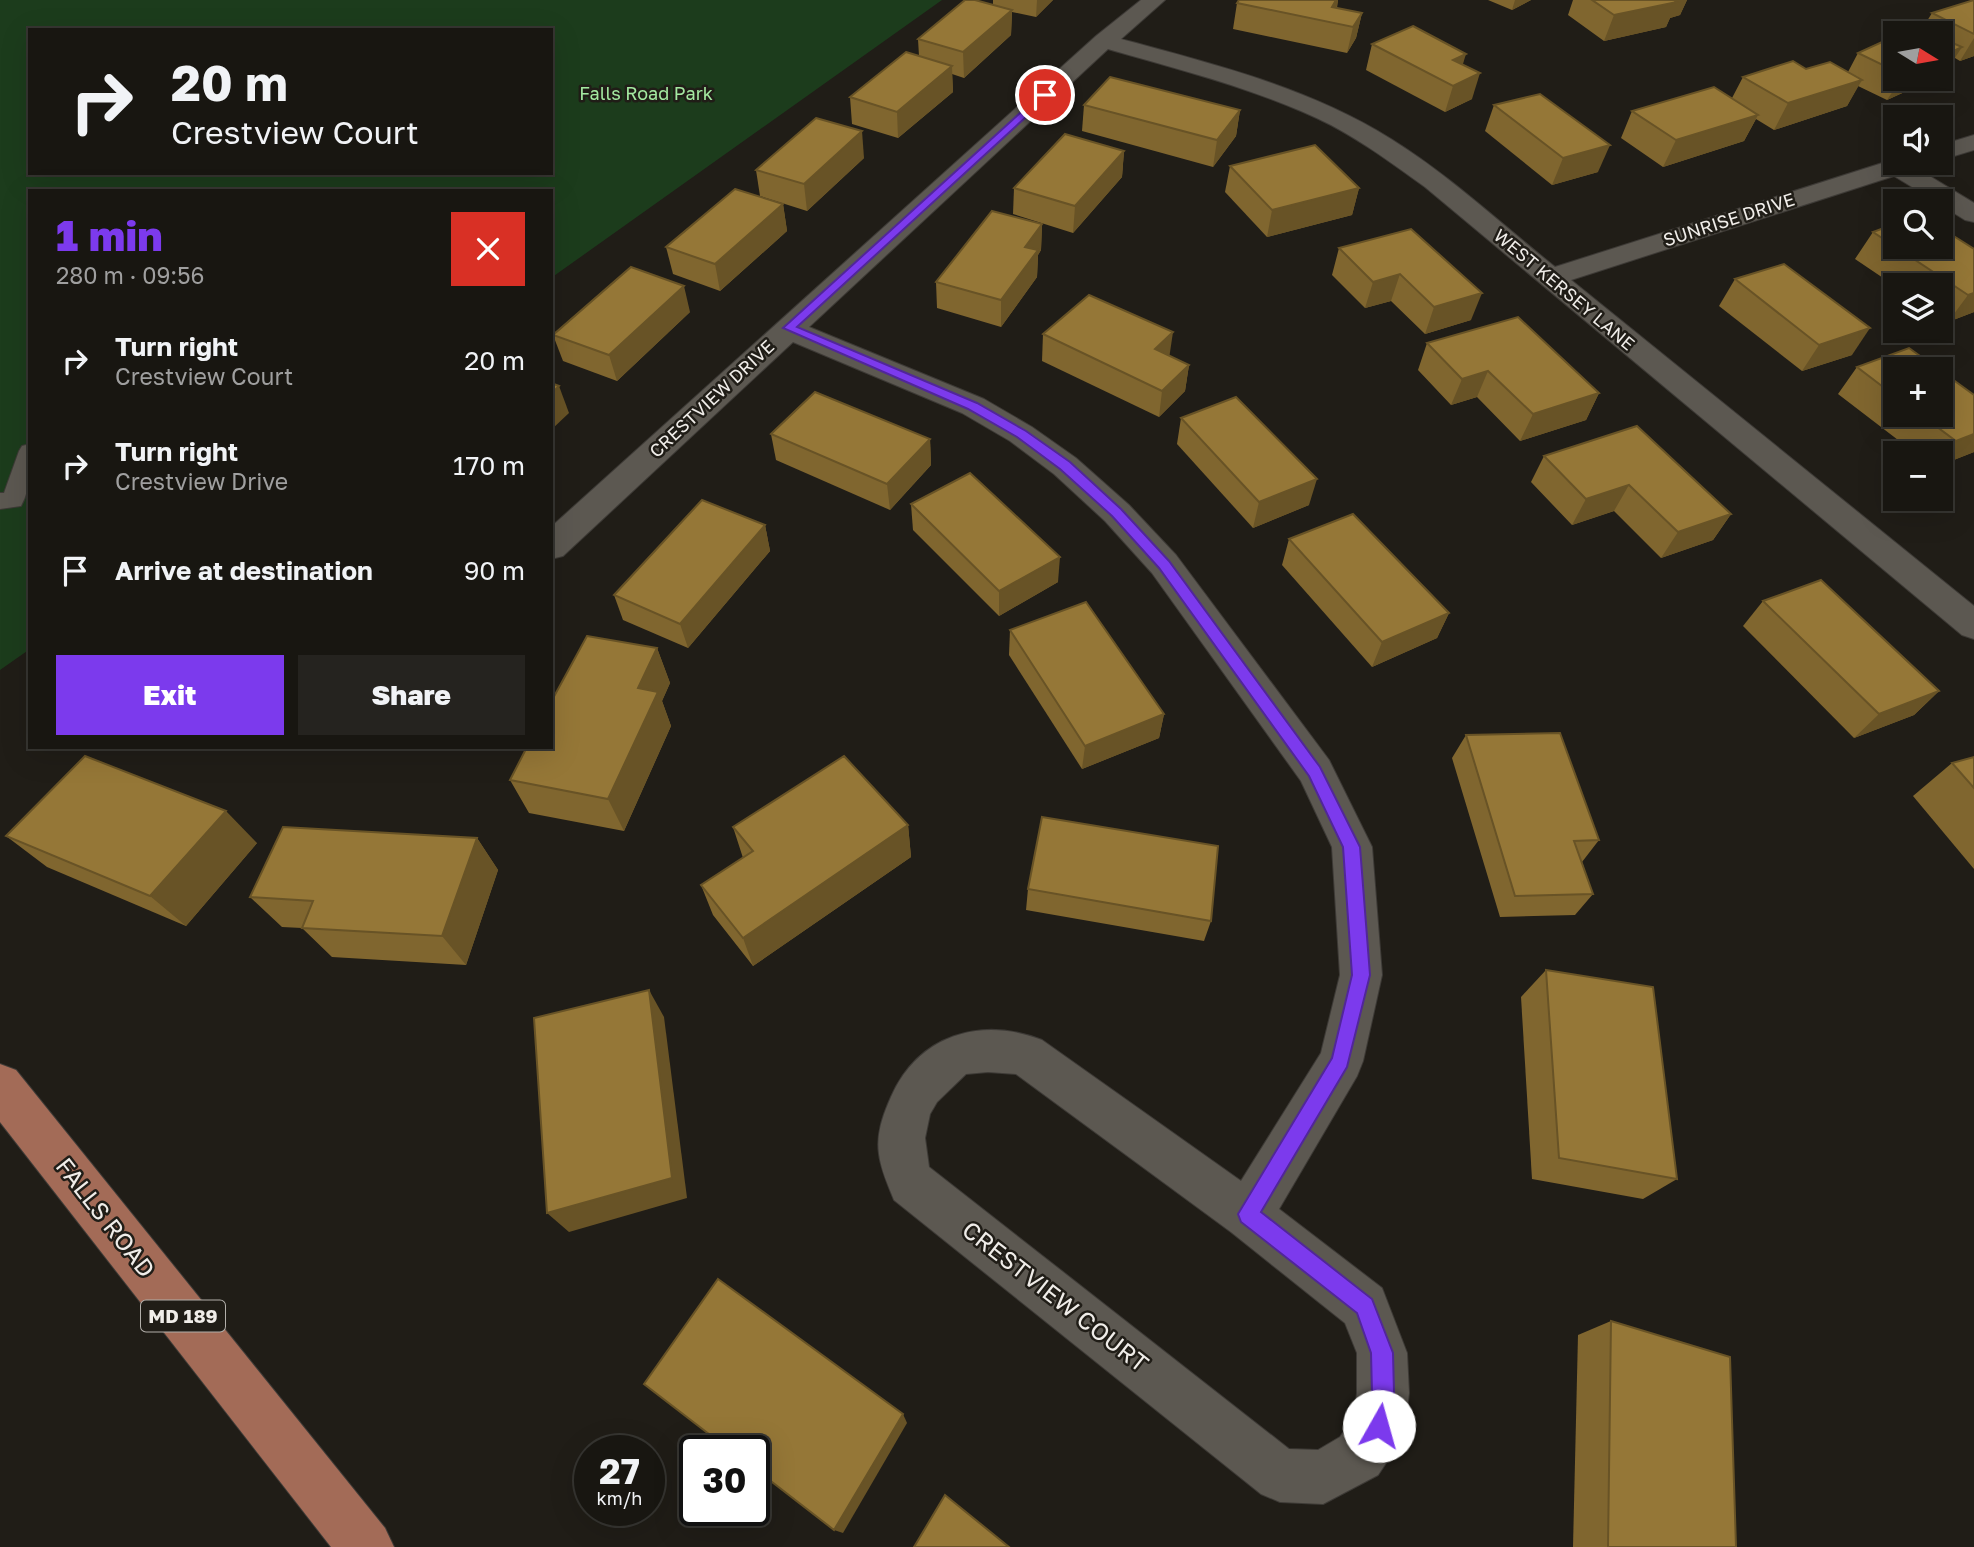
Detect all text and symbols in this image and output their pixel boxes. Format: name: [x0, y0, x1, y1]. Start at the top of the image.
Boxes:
north arrow: [1883, 21, 1953, 91]
map controls: [1883, 21, 1953, 511]
text: 20 m: [171, 53, 288, 112]
icon: right: [56, 56, 147, 147]
pin: [1015, 65, 1075, 125]
icon: arrive: [1026, 76, 1064, 114]
park label: Falls Road Park: [579, 82, 713, 104]
button: sound: [1883, 105, 1953, 175]
text: Crestview Court: [171, 113, 419, 151]
street label: SUNRISE DRIVE: [1660, 187, 1797, 251]
button: search: [1883, 189, 1953, 259]
text: 1 min: [56, 210, 163, 260]
button: close: [451, 212, 525, 286]
street label: WEST KERSEY LANE: [1490, 224, 1640, 355]
text: 280 m · 09:56: [56, 261, 204, 289]
button: layers: [1883, 273, 1953, 343]
text: Turn right: [115, 331, 238, 362]
street label: CRESTVIEW DRIVE: [644, 335, 778, 462]
icon: right: [56, 342, 94, 380]
text: 20 m: [464, 345, 525, 376]
button: +: [1883, 357, 1953, 427]
text: Crestview Court: [115, 362, 293, 390]
text: Turn right: [115, 436, 238, 467]
button: −: [1883, 441, 1953, 511]
icon: right: [56, 447, 94, 485]
text: 170 m: [453, 450, 525, 481]
text: Crestview Drive: [115, 467, 288, 495]
icon: arrive: [56, 552, 94, 590]
text: Arrive at destination: [115, 555, 373, 586]
text: 90 m: [464, 555, 525, 586]
button: Exit: [56, 655, 284, 735]
button: Share: [298, 655, 525, 735]
street label: FALLS ROAD: [51, 1152, 162, 1283]
street label: CRESTVIEW COURT: [957, 1214, 1155, 1377]
road number: MD 189: [141, 1300, 225, 1332]
position arrow: [1342, 1389, 1416, 1463]
speed limit sign: 30: [679, 1435, 770, 1526]
text: 27: [599, 1450, 640, 1492]
text: km/h: [597, 1487, 642, 1509]

